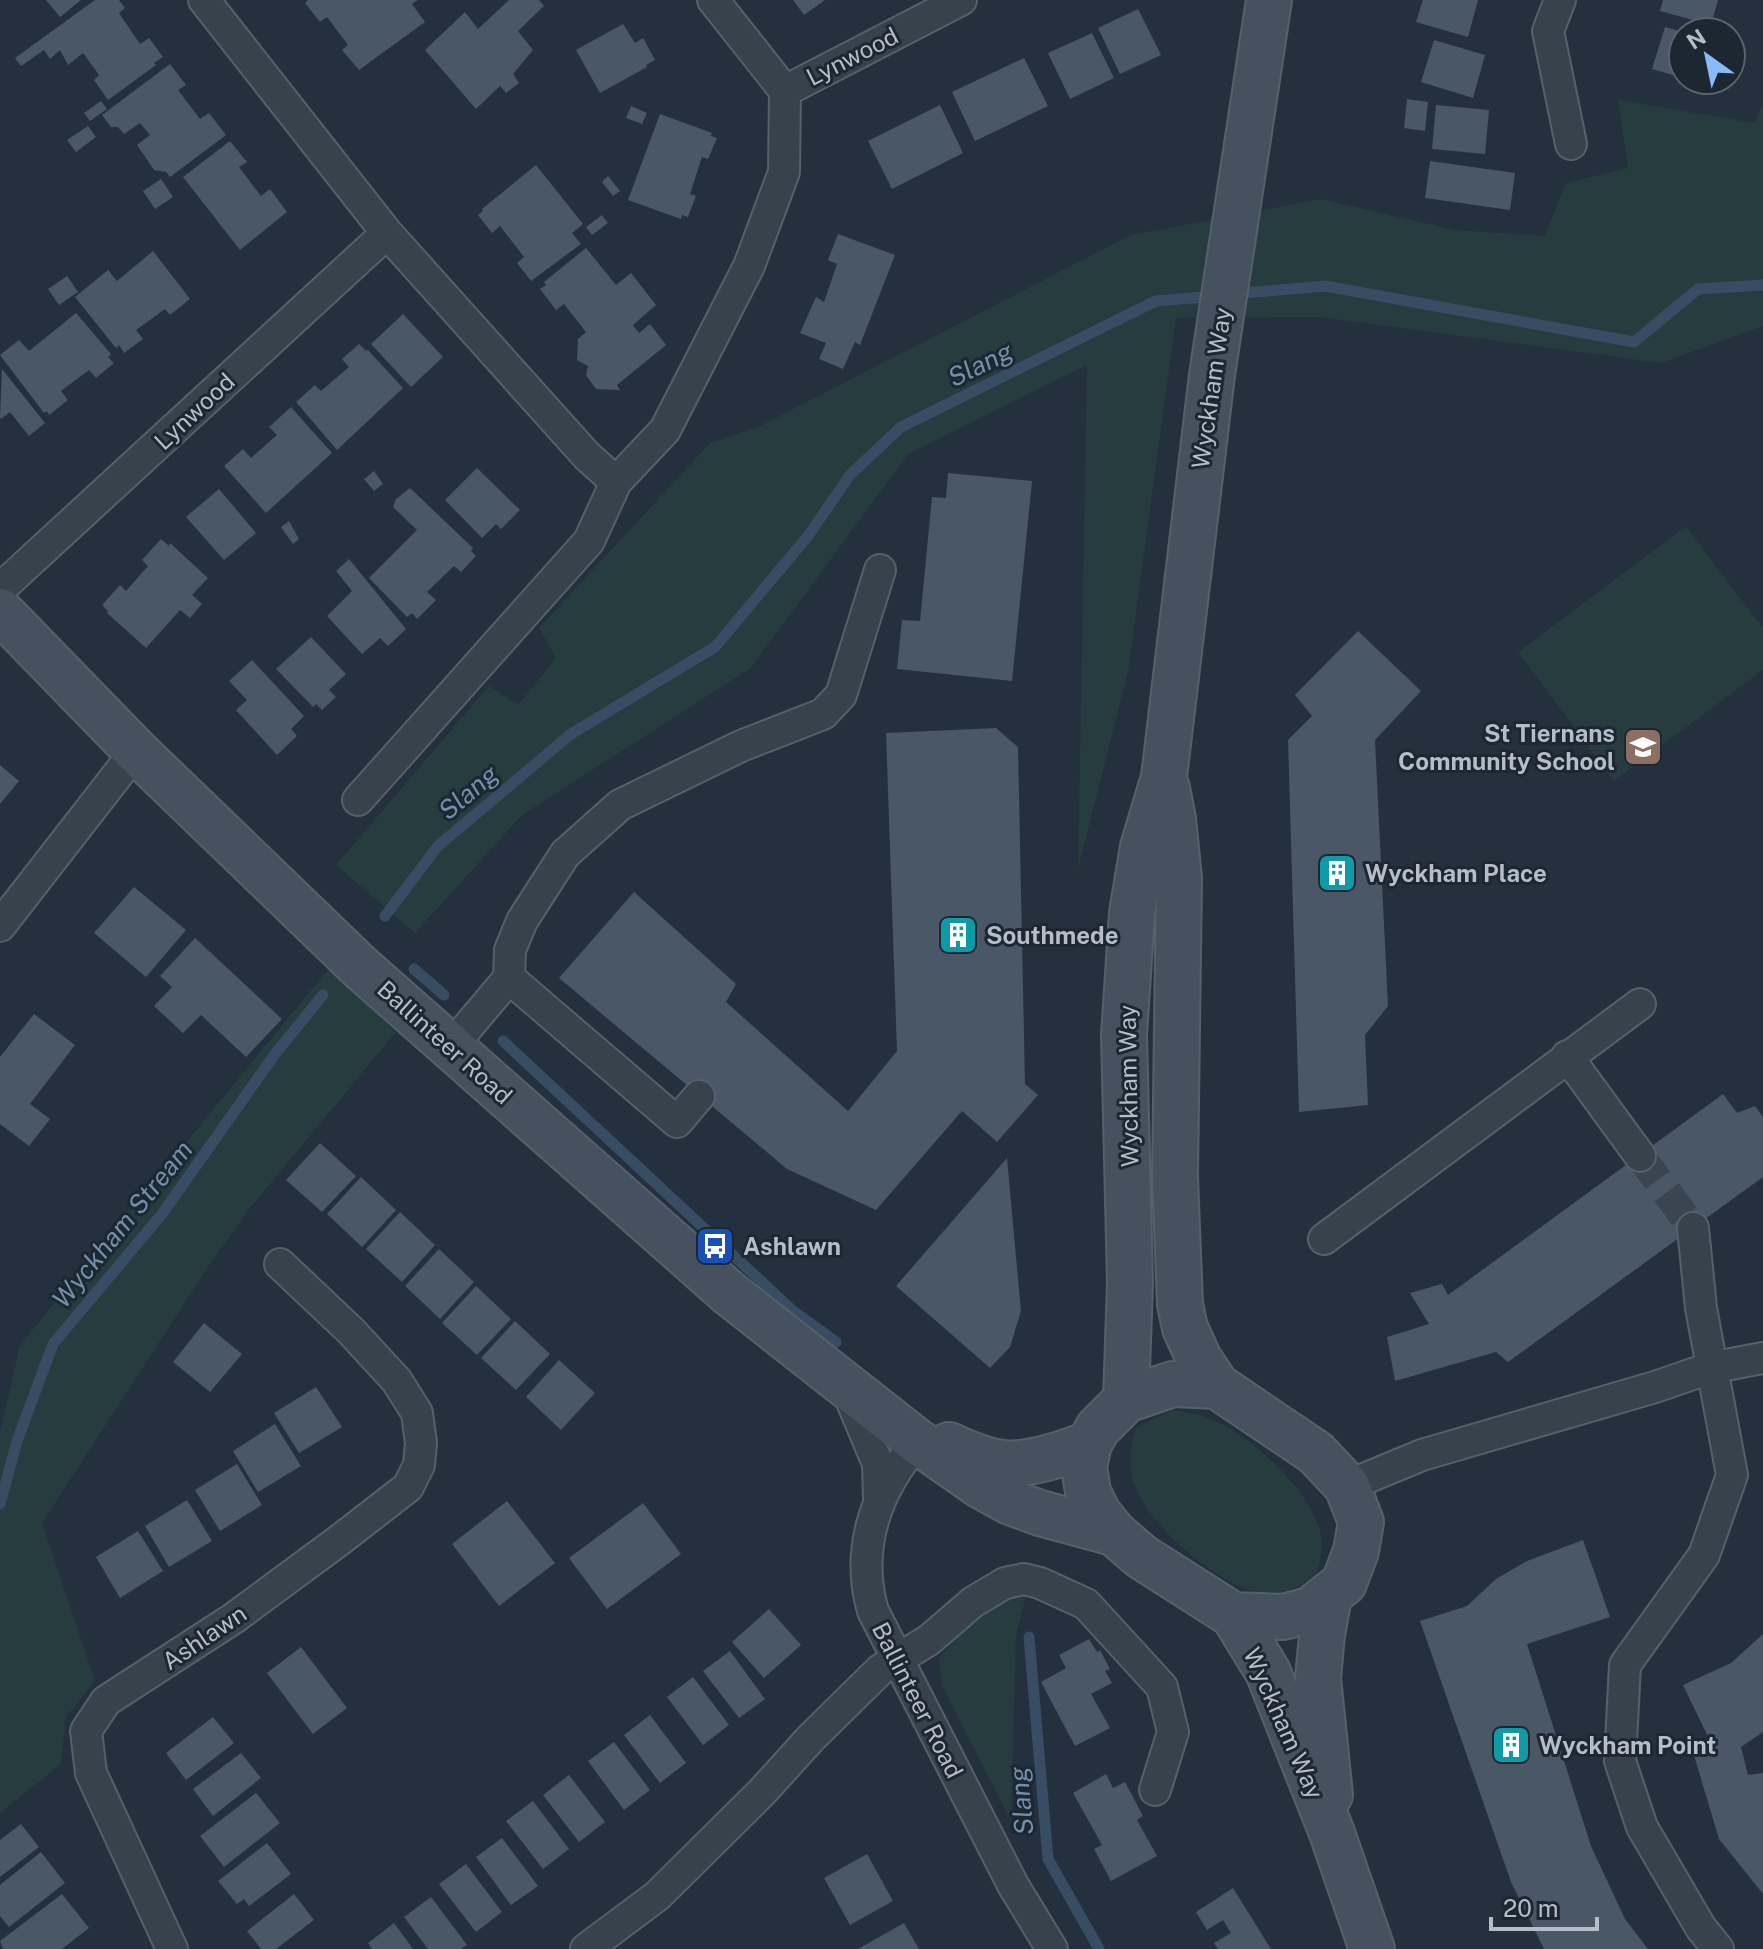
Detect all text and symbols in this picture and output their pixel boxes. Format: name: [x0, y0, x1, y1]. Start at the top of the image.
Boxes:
north arrow: [1667, 16, 1747, 96]
street label: Lynwood: [801, 21, 903, 91]
text: N: [1682, 24, 1710, 55]
street label: Wyckham Way: [1186, 305, 1236, 470]
water label: Slang: [942, 335, 1018, 393]
street label: Lynwood: [148, 367, 240, 455]
place label: St Tiernans Community School: [1398, 719, 1615, 775]
school or university icon: St Tiernans Community School: [1622, 726, 1664, 768]
water label: Slang: [432, 758, 505, 826]
building icon: Wyckham Place: [1316, 852, 1358, 894]
place label: Wyckham Place: [1365, 859, 1547, 887]
building icon: Southmede: [937, 914, 979, 956]
place label: Southmede: [986, 921, 1118, 949]
street label: Ballinteer Road: [372, 974, 518, 1110]
street label: Wyckham Way: [1113, 1004, 1143, 1167]
water label: Wyckham Stream: [45, 1134, 199, 1314]
bus stop icon: Ashlawn: [694, 1225, 736, 1267]
place label: Ashlawn: [743, 1232, 841, 1260]
street label: Ashlawn: [157, 1599, 251, 1675]
street label: Ballinteer Road: [867, 1617, 969, 1783]
street label: Wyckham Way: [1238, 1643, 1330, 1803]
building icon: Wyckham Point: [1490, 1724, 1532, 1766]
place label: Wyckham Point: [1539, 1731, 1716, 1759]
water label: Slang: [1003, 1765, 1039, 1836]
scale bar: [1491, 1881, 1597, 1931]
text: 20 m: [1503, 1894, 1559, 1922]

